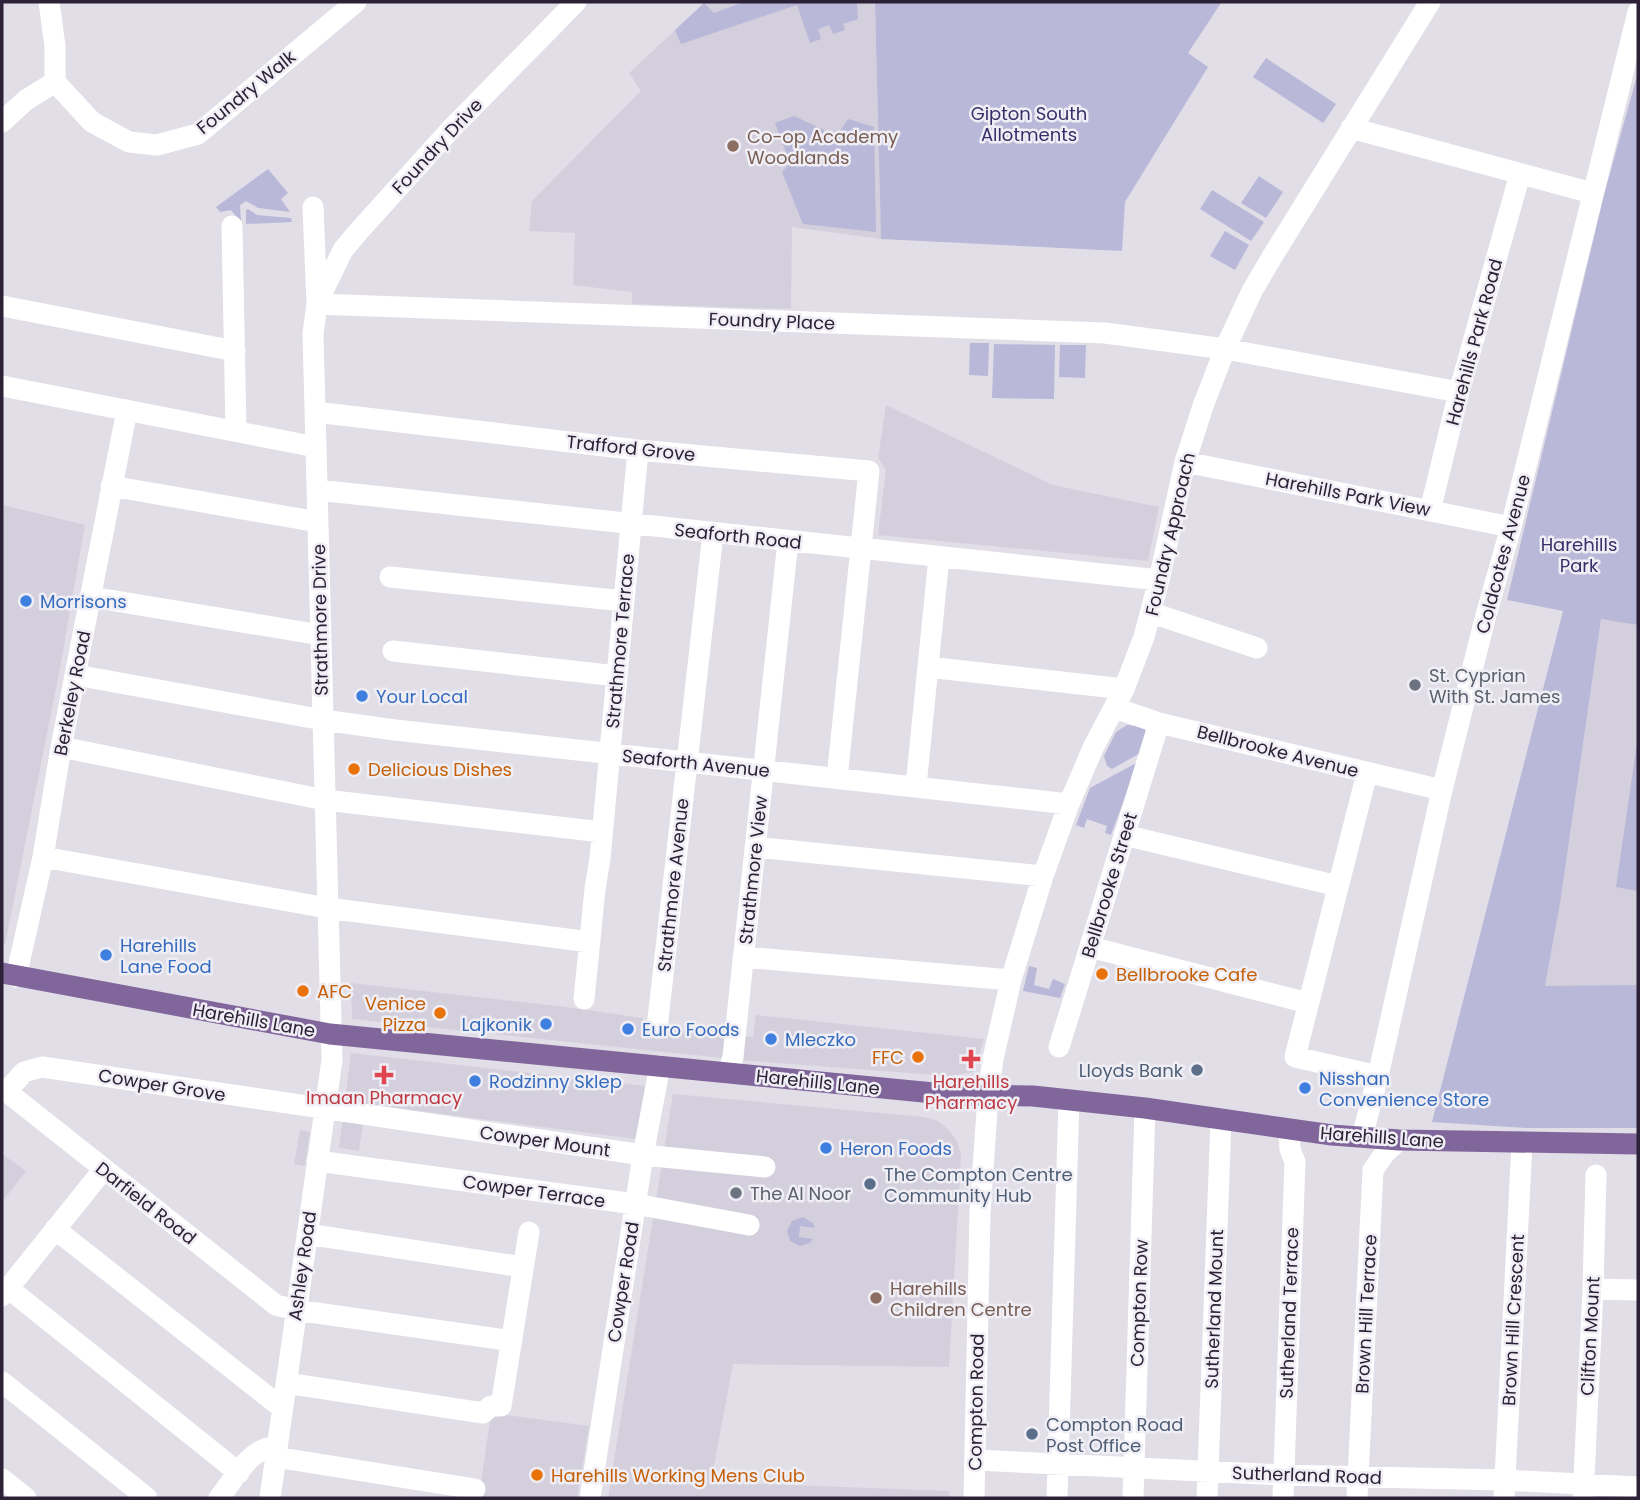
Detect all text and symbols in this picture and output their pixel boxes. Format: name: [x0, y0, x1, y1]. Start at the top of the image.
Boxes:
street label: Foundry Walk: [191, 44, 301, 140]
street label: Foundry Drive: [386, 93, 488, 199]
park label: Gipton South Allotments: [971, 101, 1087, 147]
place label: Co-op Academy Woodlands: [747, 124, 898, 170]
marker: Co-op Academy Woodlands: [725, 138, 741, 154]
street label: Harehills Park Road: [1440, 256, 1508, 428]
street label: Foundry Place: [708, 306, 836, 336]
street label: Trafford Grove: [565, 429, 697, 467]
street label: Foundry Approach: [1139, 450, 1201, 618]
street label: Harehills Park View: [1263, 466, 1433, 522]
street label: Coldcotes Avenue: [1470, 472, 1536, 636]
street label: Seaforth Road: [673, 517, 803, 555]
park label: Harehills Park: [1541, 532, 1617, 578]
street label: Strathmore Drive: [306, 544, 334, 696]
street label: Strathmore Terrace: [600, 553, 640, 729]
place label: Morrisons: [40, 589, 127, 614]
marker: Morrisons: [18, 593, 34, 609]
street label: Berkeley Road: [48, 628, 96, 758]
place label: St. Cyprian With St. James: [1429, 663, 1560, 709]
marker: St. Cyprian With St. James: [1407, 677, 1423, 693]
place label: Your Local: [376, 684, 468, 709]
marker: Your Local: [354, 688, 370, 704]
street label: Bellbrooke Avenue: [1195, 719, 1361, 783]
street label: Seaforth Avenue: [621, 743, 771, 783]
place label: Delicious Dishes: [368, 757, 512, 782]
marker: Delicious Dishes: [346, 761, 362, 777]
street label: Strathmore View: [733, 794, 773, 946]
street label: Strathmore Avenue: [651, 797, 695, 973]
street label: Bellbrooke Street: [1075, 809, 1143, 961]
place label: Harehills Lane Food: [120, 933, 212, 979]
marker: Harehills Lane Food: [98, 947, 114, 963]
place label: Bellbrooke Cafe: [1116, 962, 1257, 987]
marker: Bellbrooke Cafe: [1094, 966, 1110, 982]
place label: AFC: [317, 979, 352, 1004]
marker: AFC: [295, 983, 311, 999]
place label: Venice Pizza: [365, 991, 426, 1037]
street label: Harehills Lane: [191, 997, 317, 1043]
marker: Venice Pizza: [432, 1005, 448, 1021]
place label: Lajkonik: [462, 1012, 533, 1037]
marker: Lajkonik: [538, 1016, 554, 1032]
place label: Euro Foods: [642, 1017, 739, 1042]
marker: Euro Foods: [620, 1021, 636, 1037]
place label: Mleczko: [785, 1027, 856, 1052]
marker: Mleczko: [763, 1031, 779, 1047]
place label: FFC: [872, 1045, 904, 1070]
marker: FFC: [910, 1049, 926, 1065]
marker: Harehills Pharmacy: [963, 1051, 979, 1067]
place label: Lloyds Bank: [1079, 1058, 1184, 1083]
marker: Lloyds Bank: [1189, 1062, 1205, 1078]
street label: Cowper Grove: [97, 1063, 227, 1107]
street label: Harehills Lane: [755, 1063, 881, 1101]
place label: Nisshan Convenience Store: [1319, 1066, 1489, 1112]
marker: Imaan Pharmacy: [376, 1067, 392, 1083]
place label: Rodzinny Sklep: [489, 1069, 622, 1094]
place label: Harehills Pharmacy: [925, 1069, 1017, 1115]
marker: Rodzinny Sklep: [467, 1073, 483, 1089]
marker: Nisshan Convenience Store: [1297, 1080, 1313, 1096]
place label: Imaan Pharmacy: [306, 1085, 462, 1110]
street label: Cowper Mount: [478, 1119, 612, 1163]
street label: Harehills Lane: [1319, 1120, 1445, 1154]
place label: Heron Foods: [840, 1136, 952, 1161]
marker: Heron Foods: [818, 1140, 834, 1156]
street label: Darfield Road: [91, 1156, 201, 1250]
place label: The Compton Centre Community Hub: [884, 1162, 1073, 1208]
street label: Cowper Terrace: [461, 1169, 607, 1213]
marker: The Compton Centre Community Hub: [862, 1176, 878, 1192]
place label: The Al Noor: [750, 1181, 851, 1206]
marker: The Al Noor: [728, 1185, 744, 1201]
street label: Ashley Road: [282, 1210, 322, 1322]
street label: Cowper Road: [601, 1220, 645, 1344]
street label: Sutherland Terrace: [1274, 1227, 1304, 1399]
street label: Sutherland Mount: [1199, 1229, 1229, 1389]
street label: Brown Hill Crescent: [1496, 1233, 1530, 1407]
street label: Brown Hill Terrace: [1349, 1234, 1383, 1394]
street label: Compton Row: [1124, 1238, 1154, 1367]
place label: Harehills Children Centre: [890, 1276, 1032, 1322]
street label: Clifton Mount: [1574, 1276, 1606, 1396]
marker: Harehills Children Centre: [868, 1290, 884, 1306]
street label: Compton Road: [962, 1333, 990, 1471]
place label: Compton Road Post Office: [1046, 1412, 1183, 1458]
marker: Compton Road Post Office: [1024, 1426, 1040, 1442]
street label: Sutherland Road: [1232, 1460, 1382, 1490]
place label: Harehills Working Mens Club: [551, 1463, 805, 1488]
marker: Harehills Working Mens Club: [529, 1467, 545, 1483]

